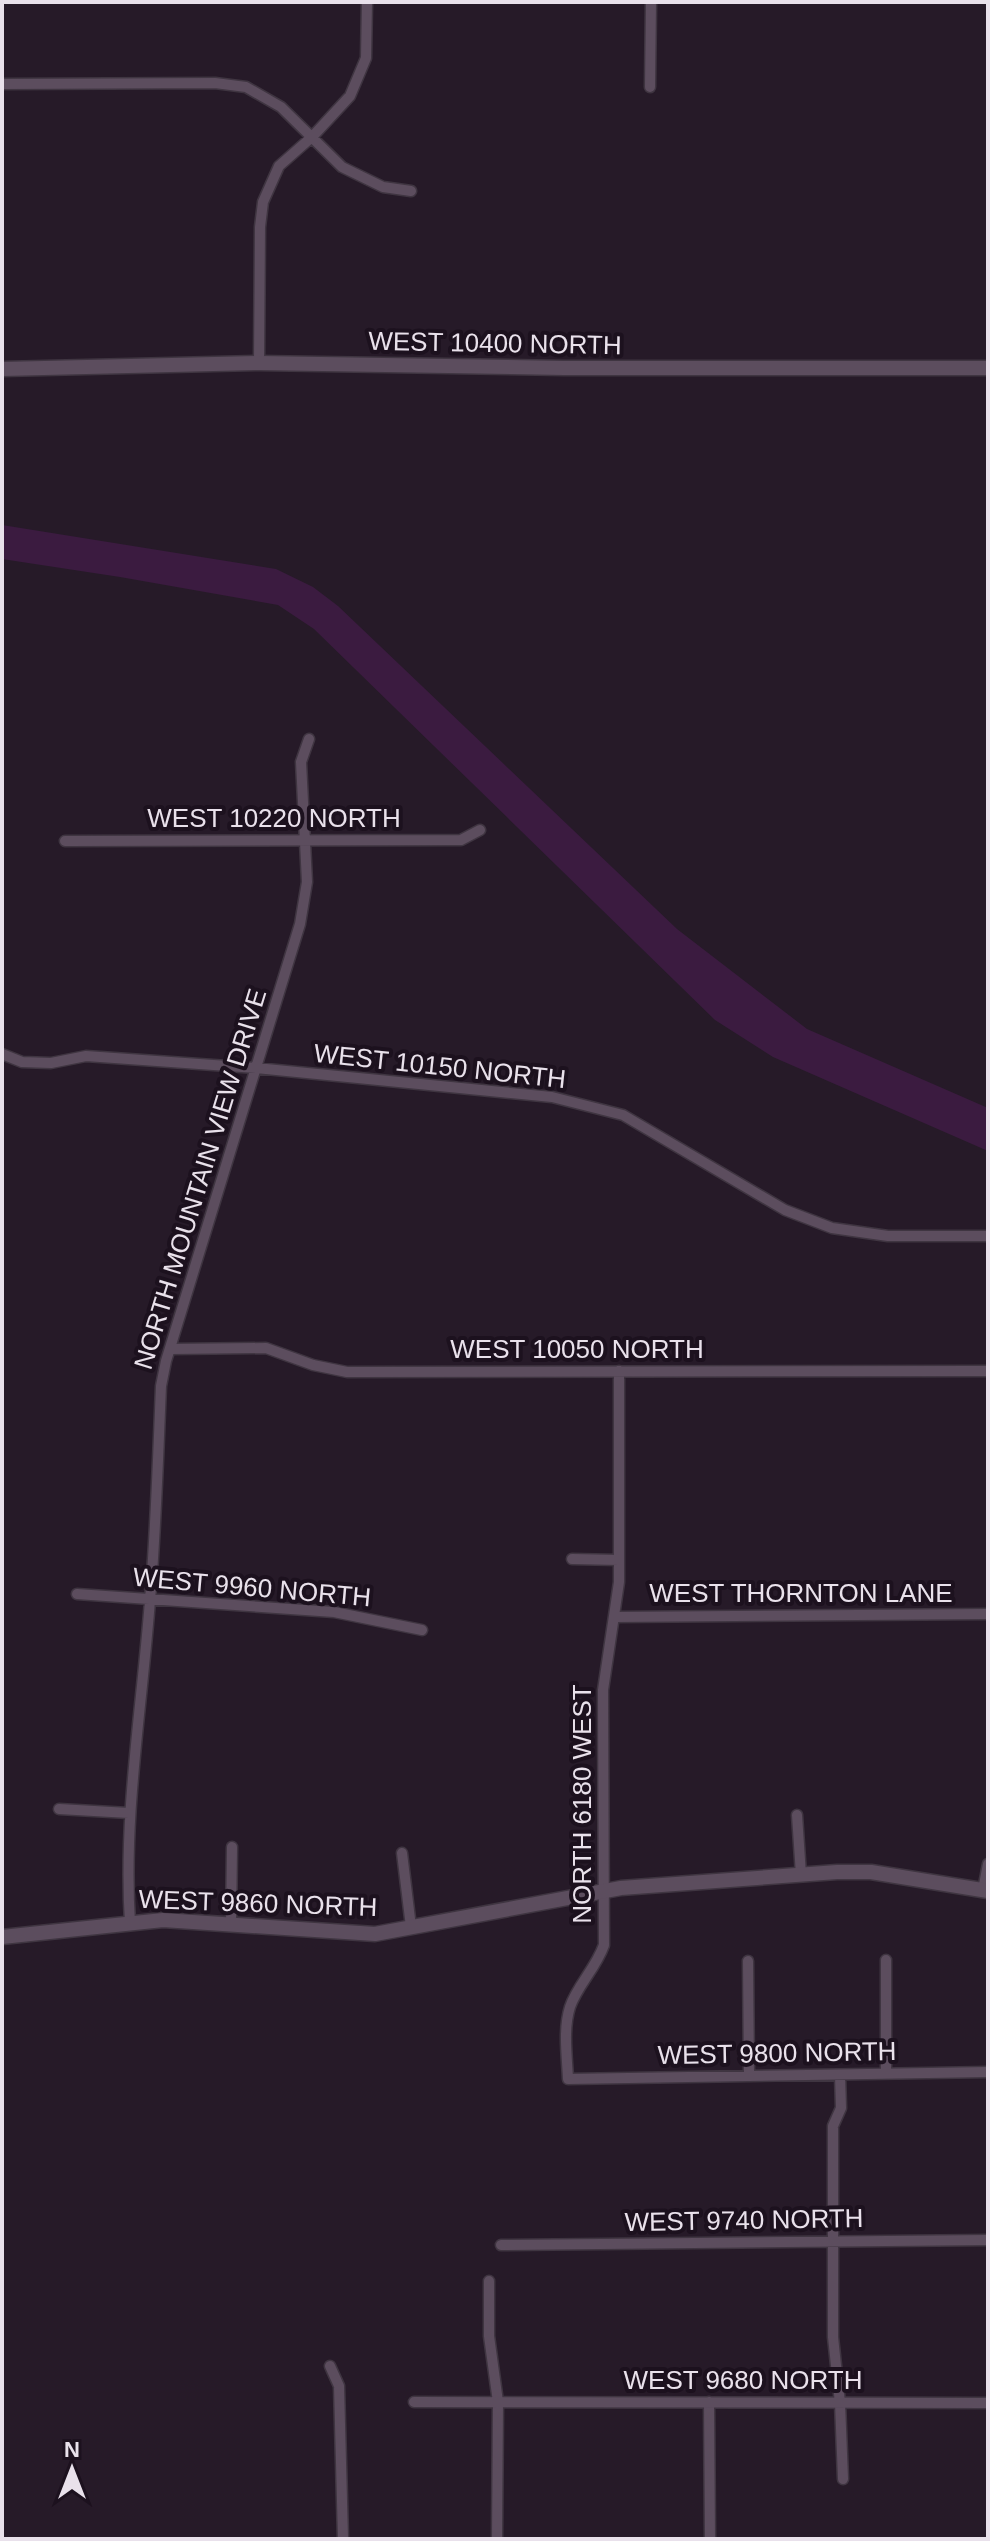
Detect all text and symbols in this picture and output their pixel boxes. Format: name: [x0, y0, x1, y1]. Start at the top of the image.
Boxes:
street label: WEST 10400 NORTH: [368, 326, 622, 360]
street label: WEST 10220 NORTH: [147, 803, 401, 833]
street label: NORTH MOUNTAIN VIEW DRIVE: [128, 985, 272, 1373]
street label: WEST 10150 NORTH: [312, 1038, 568, 1094]
street label: WEST 10050 NORTH: [450, 1334, 704, 1364]
street label: WEST 9960 NORTH: [132, 1562, 372, 1612]
street label: WEST THORNTON LANE: [649, 1578, 953, 1608]
street label: NORTH 6180 WEST: [567, 1684, 597, 1924]
street label: WEST 9860 NORTH: [138, 1884, 378, 1922]
street label: WEST 9800 NORTH: [657, 2036, 897, 2070]
street label: WEST 9740 NORTH: [624, 2203, 864, 2237]
street label: WEST 9680 NORTH: [624, 2365, 862, 2395]
north arrow: [32, 2429, 112, 2509]
text: N: [64, 2437, 80, 2462]

